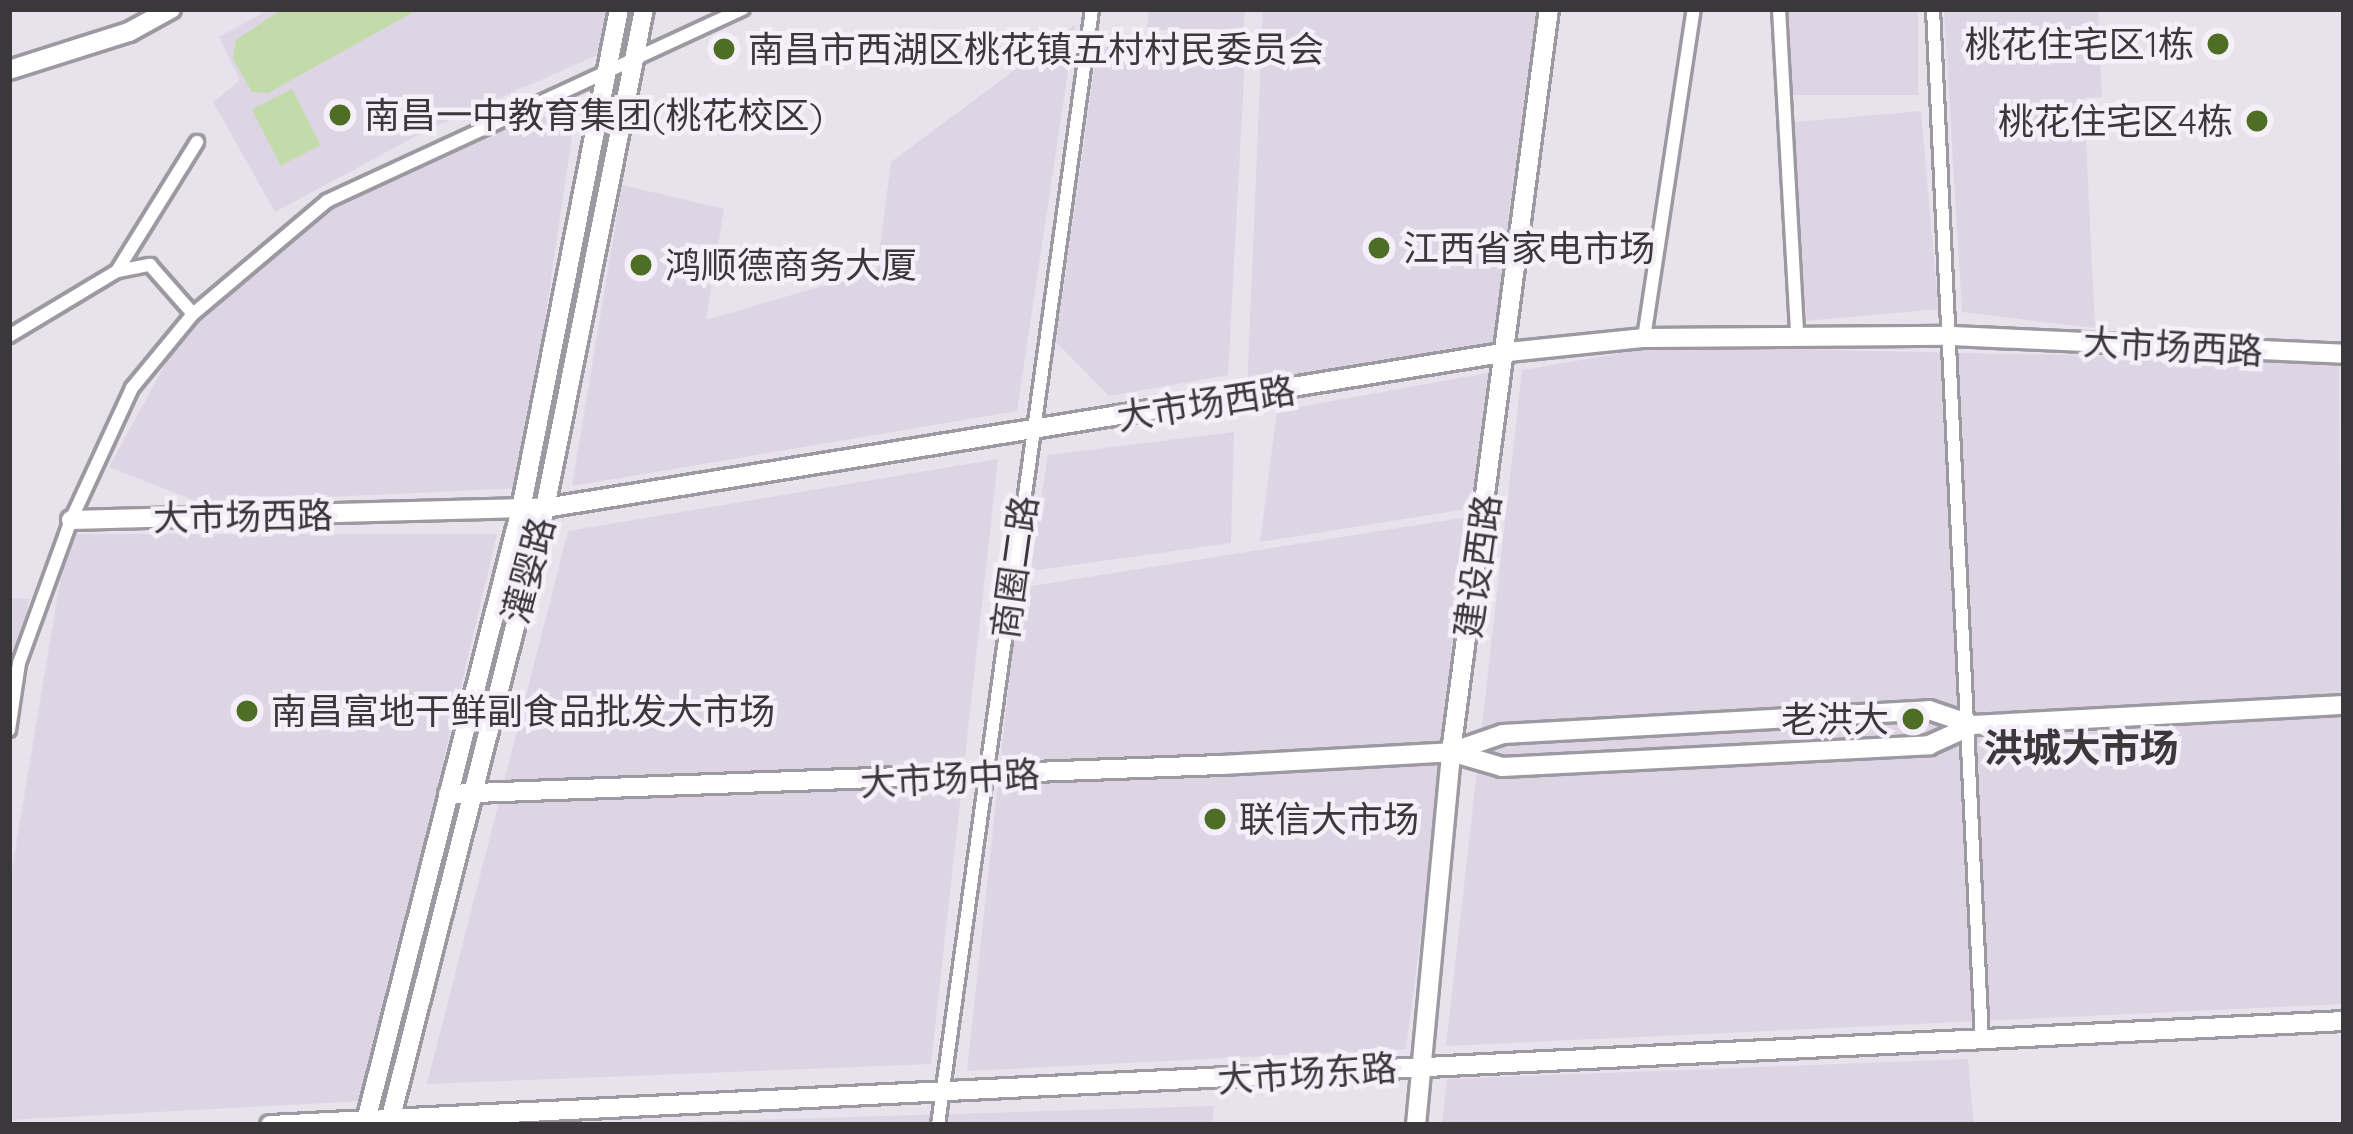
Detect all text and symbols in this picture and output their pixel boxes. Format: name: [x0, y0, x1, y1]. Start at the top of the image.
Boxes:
place label: 桃花住宅区1栋: [1965, 22, 2194, 66]
place label: 南昌市西湖区桃花镇五村村民委员会: [748, 27, 1324, 71]
marker: 桃花住宅区1栋: [2205, 31, 2231, 57]
marker: 南昌市西湖区桃花镇五村村民委员会: [711, 36, 737, 62]
place label: 南昌一中教育集团(桃花校区): [364, 93, 823, 137]
place label: 桃花住宅区4栋: [1998, 99, 2233, 143]
marker: 南昌一中教育集团(桃花校区): [327, 102, 353, 128]
marker: 桃花住宅区4栋: [2244, 108, 2270, 134]
place label: 江西省家电市场: [1403, 226, 1655, 270]
marker: 江西省家电市场: [1366, 235, 1392, 261]
place label: 鸿顺德商务大厦: [665, 243, 917, 287]
marker: 鸿顺德商务大厦: [628, 252, 654, 278]
street label: 大市场西路: [2082, 320, 2264, 372]
street label: 大市场西路: [1114, 368, 1298, 438]
street label: 建设西路: [1446, 492, 1508, 640]
street label: 大市场西路: [153, 493, 333, 539]
street label: 商圈二路: [983, 493, 1045, 641]
street label: 灌婴路: [493, 512, 563, 628]
place label: 南昌富地干鲜副食品批发大市场: [271, 689, 775, 733]
place label: 老洪大: [1781, 697, 1889, 741]
marker: 南昌富地干鲜副食品批发大市场: [234, 698, 260, 724]
marker: 老洪大: [1900, 706, 1926, 732]
district label: 洪城大市场: [1984, 725, 2178, 771]
street label: 大市场中路: [859, 752, 1041, 804]
place label: 联信大市场: [1239, 797, 1419, 841]
marker: 联信大市场: [1202, 806, 1228, 832]
street label: 大市场东路: [1216, 1045, 1398, 1101]

